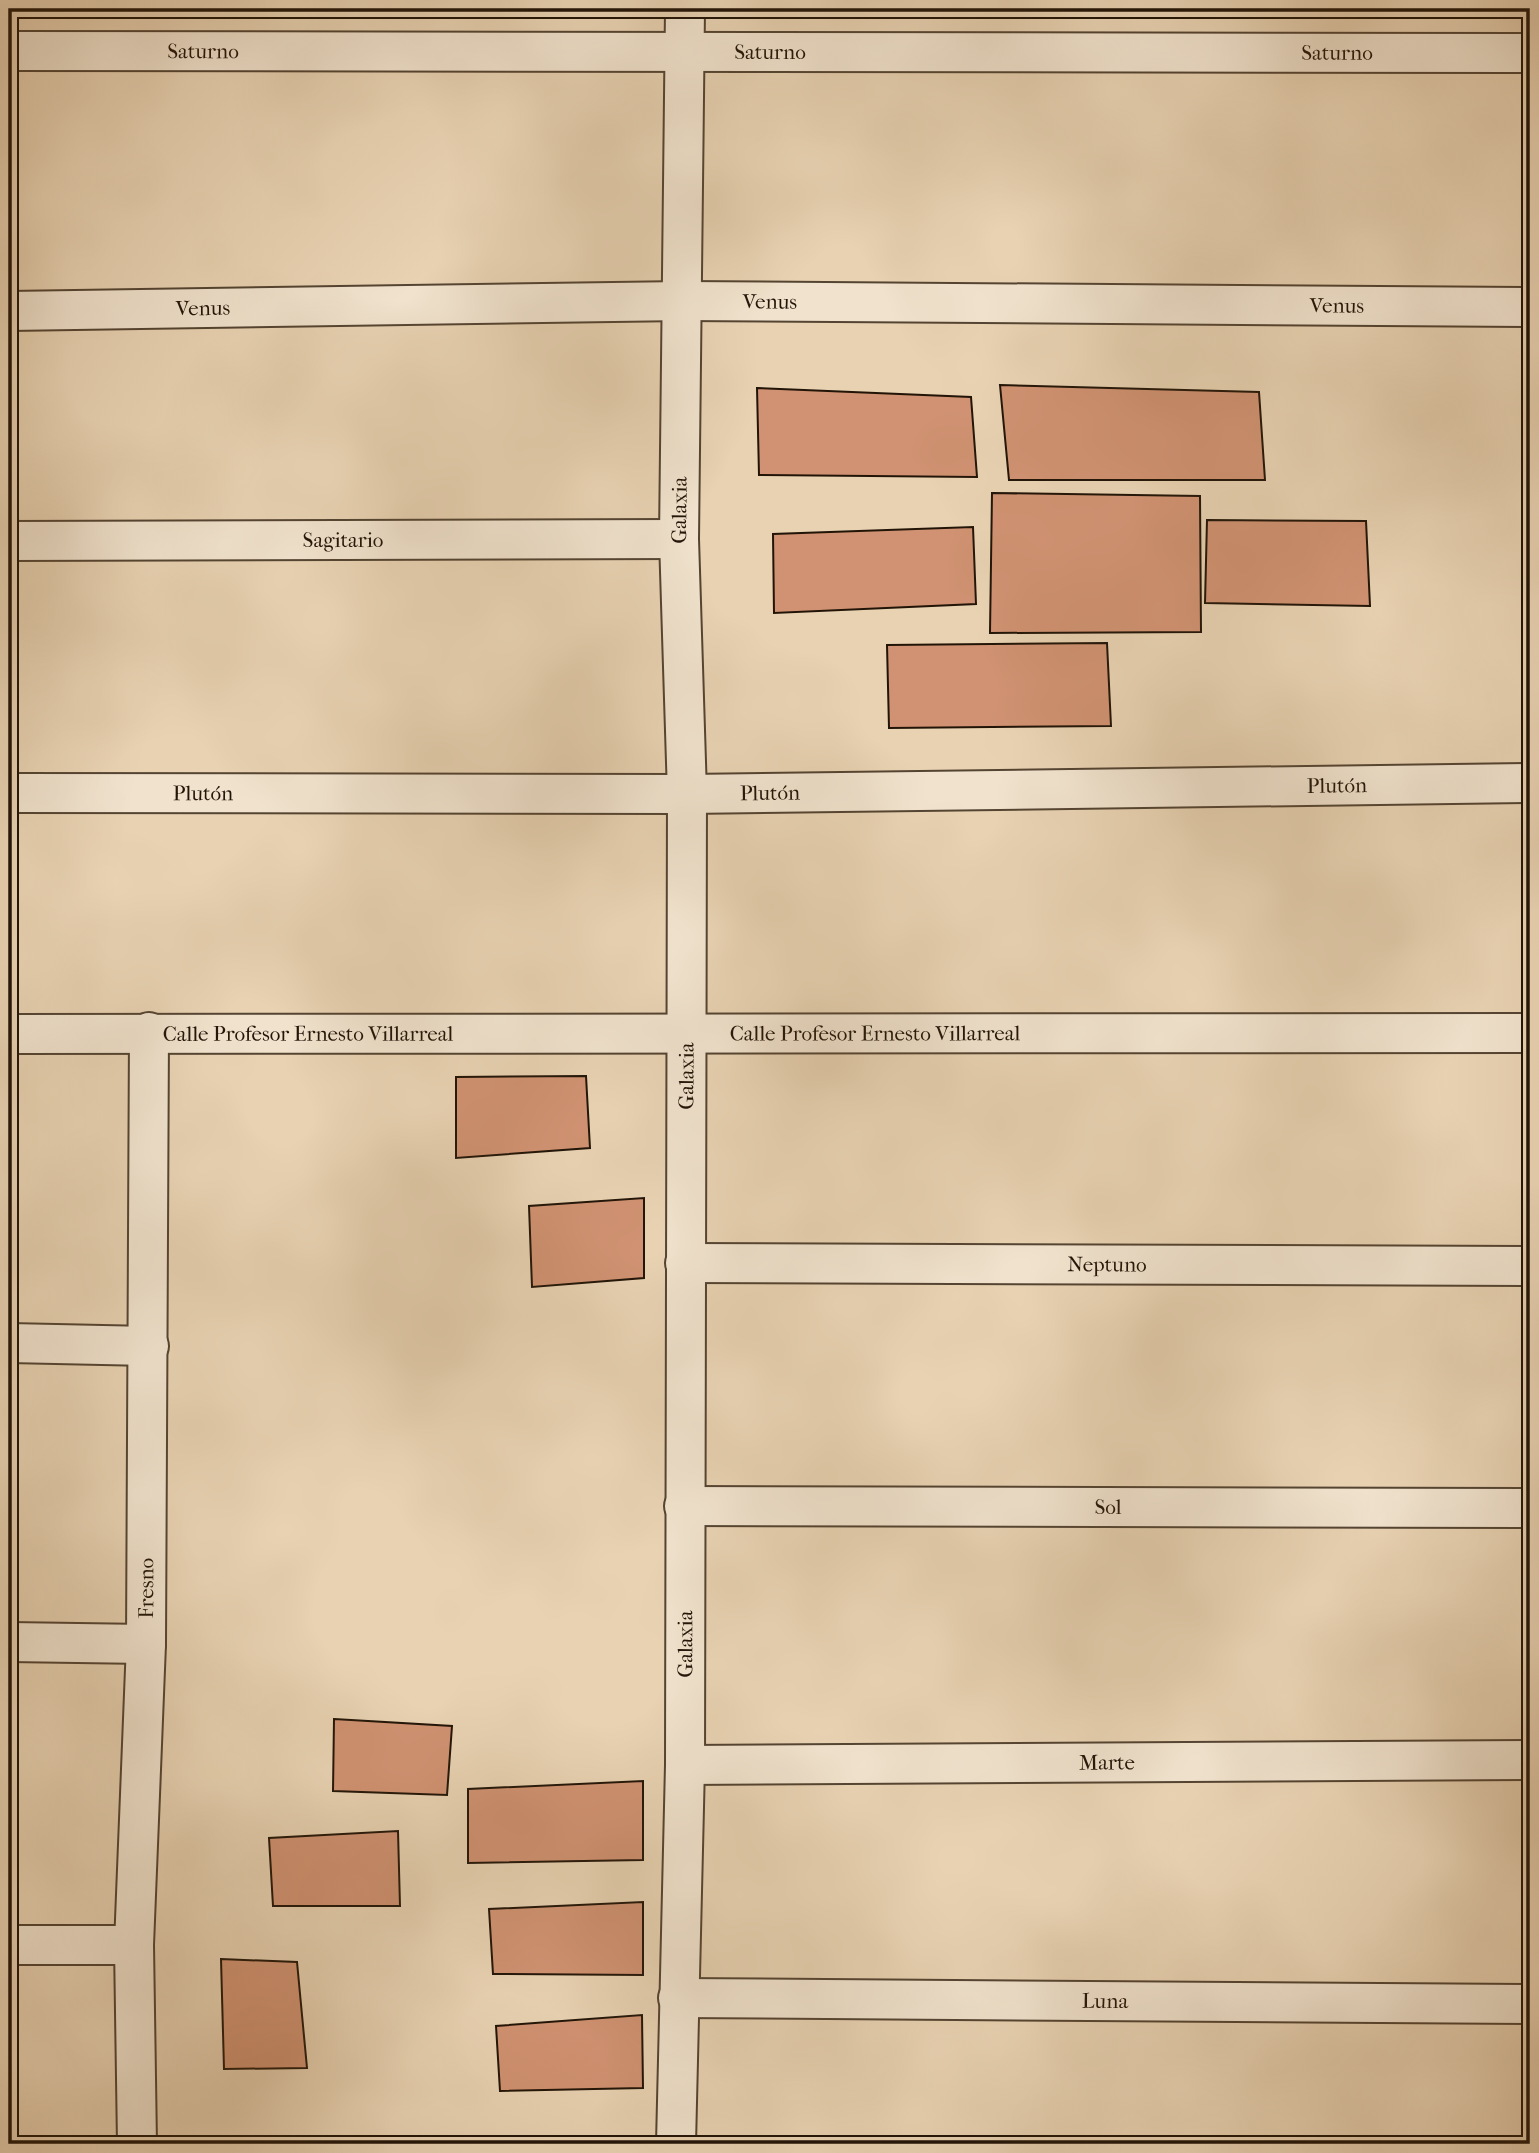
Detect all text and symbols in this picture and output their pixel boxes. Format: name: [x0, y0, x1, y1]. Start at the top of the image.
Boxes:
street label: Saturno: [167, 39, 239, 63]
street label: Saturno: [734, 40, 806, 64]
street label: Saturno: [1301, 41, 1373, 65]
street label: Venus: [742, 289, 798, 314]
street label: Venus: [1309, 293, 1364, 318]
street label: Venus: [175, 296, 231, 321]
street label: Galaxia: [667, 476, 692, 544]
street label: Sagitario: [303, 528, 383, 552]
street label: Plutón: [1307, 773, 1367, 798]
street label: Plutón: [173, 781, 233, 805]
street label: Plutón: [740, 781, 800, 805]
street label: Calle Profesor Ernesto Villarreal: [730, 1021, 1020, 1046]
street label: Calle Profesor Ernesto Villarreal: [163, 1022, 453, 1046]
street label: Galaxia: [674, 1042, 698, 1110]
street label: Neptuno: [1067, 1252, 1147, 1277]
street label: Sol: [1094, 1495, 1122, 1519]
street label: Fresno: [134, 1558, 158, 1619]
street label: Galaxia: [673, 1610, 697, 1678]
street label: Marte: [1079, 1750, 1135, 1775]
street label: Luna: [1082, 1989, 1129, 2013]

